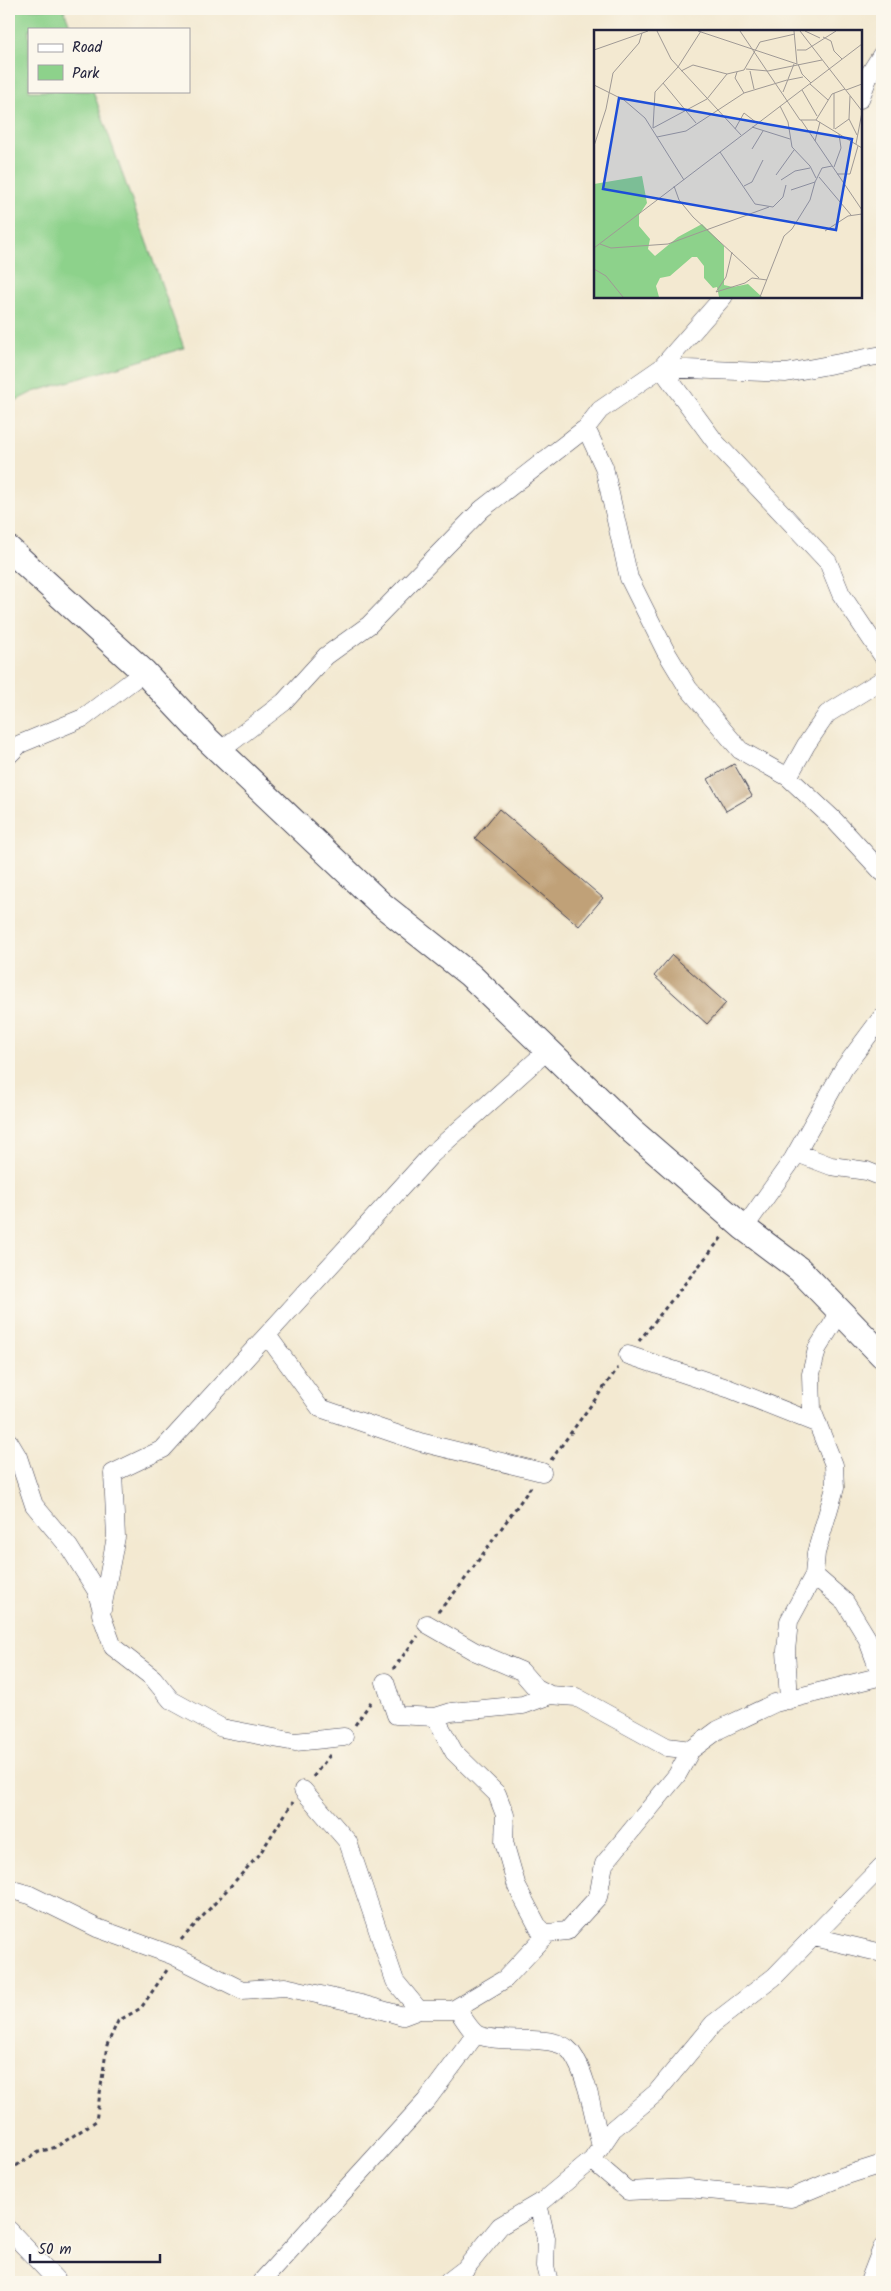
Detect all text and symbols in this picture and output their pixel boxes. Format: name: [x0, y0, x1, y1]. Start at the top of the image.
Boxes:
legend: [28, 28, 190, 92]
inset map: [594, 30, 861, 298]
text: Road: [72, 36, 103, 60]
text: Park: [72, 62, 100, 86]
scale bar: [30, 2231, 160, 2263]
text: 50 m: [38, 2238, 72, 2262]

